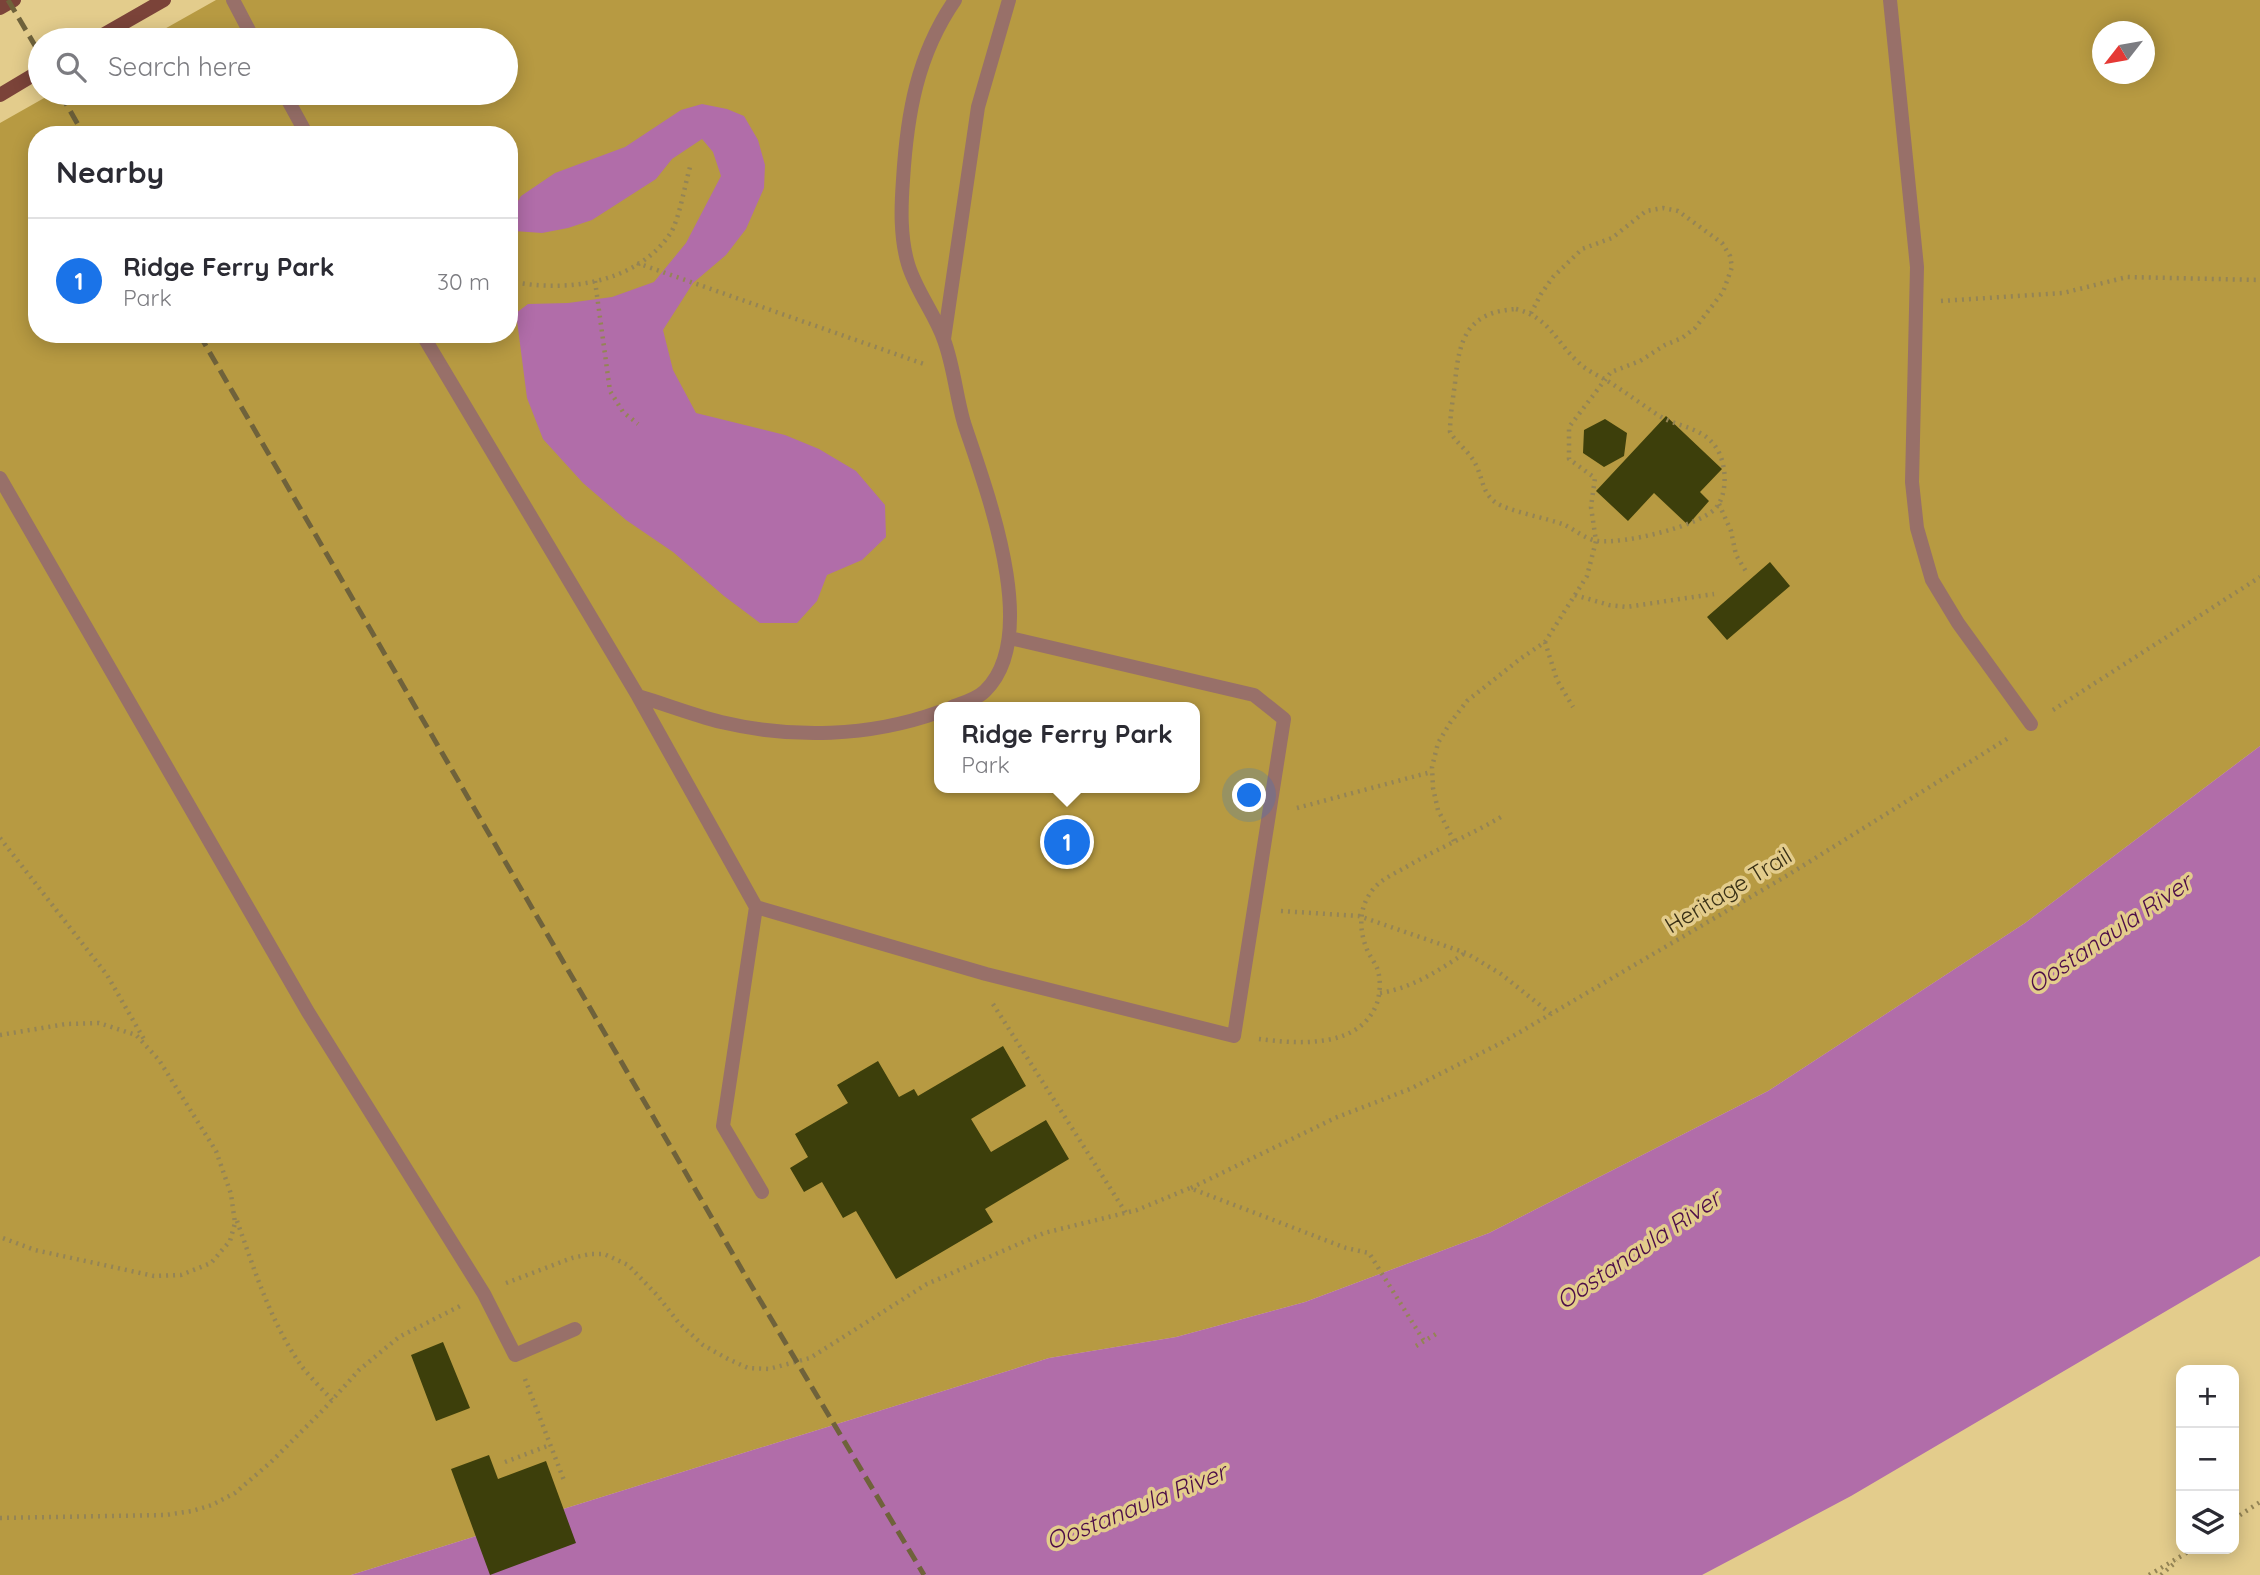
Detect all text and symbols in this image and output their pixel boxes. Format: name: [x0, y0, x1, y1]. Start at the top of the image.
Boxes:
north arrow: [2092, 21, 2155, 84]
search box: [28, 28, 518, 105]
icon: search: [52, 48, 90, 86]
text: Search here: [108, 50, 252, 83]
text: Nearby: [56, 153, 164, 191]
text: Ridge Ferry Park: [123, 250, 335, 283]
text: 1: [75, 267, 83, 296]
text: 30 m: [437, 267, 490, 296]
text: Park: [123, 283, 172, 312]
popup: [934, 702, 1200, 793]
text: Ridge Ferry Park: [961, 717, 1173, 750]
text: Park: [961, 750, 1010, 779]
your location: [1232, 778, 1266, 812]
pin: 1: [1044, 816, 1090, 868]
street label: Heritage Trail: [1659, 841, 1797, 939]
water label: Oostanaula River: [2021, 865, 2199, 999]
water label: Oostanaula River: [1550, 1181, 1728, 1315]
map controls: [2176, 1365, 2239, 1554]
button: +: [2176, 1365, 2239, 1428]
button: −: [2176, 1428, 2239, 1491]
water label: Oostanaula River: [1041, 1455, 1233, 1556]
button: layers: [2176, 1491, 2239, 1554]

